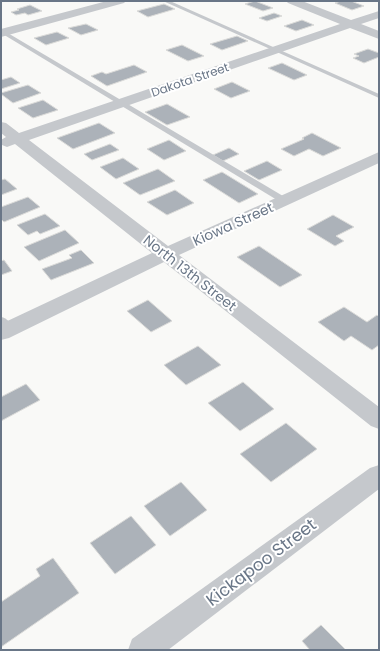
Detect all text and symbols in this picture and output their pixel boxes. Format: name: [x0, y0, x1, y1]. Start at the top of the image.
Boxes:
street label: Dakota Street: [149, 58, 231, 101]
street label: Kiowa Street: [189, 197, 277, 251]
street label: North 13th Street: [139, 230, 241, 316]
street label: Kickapoo Street: [201, 513, 321, 611]

